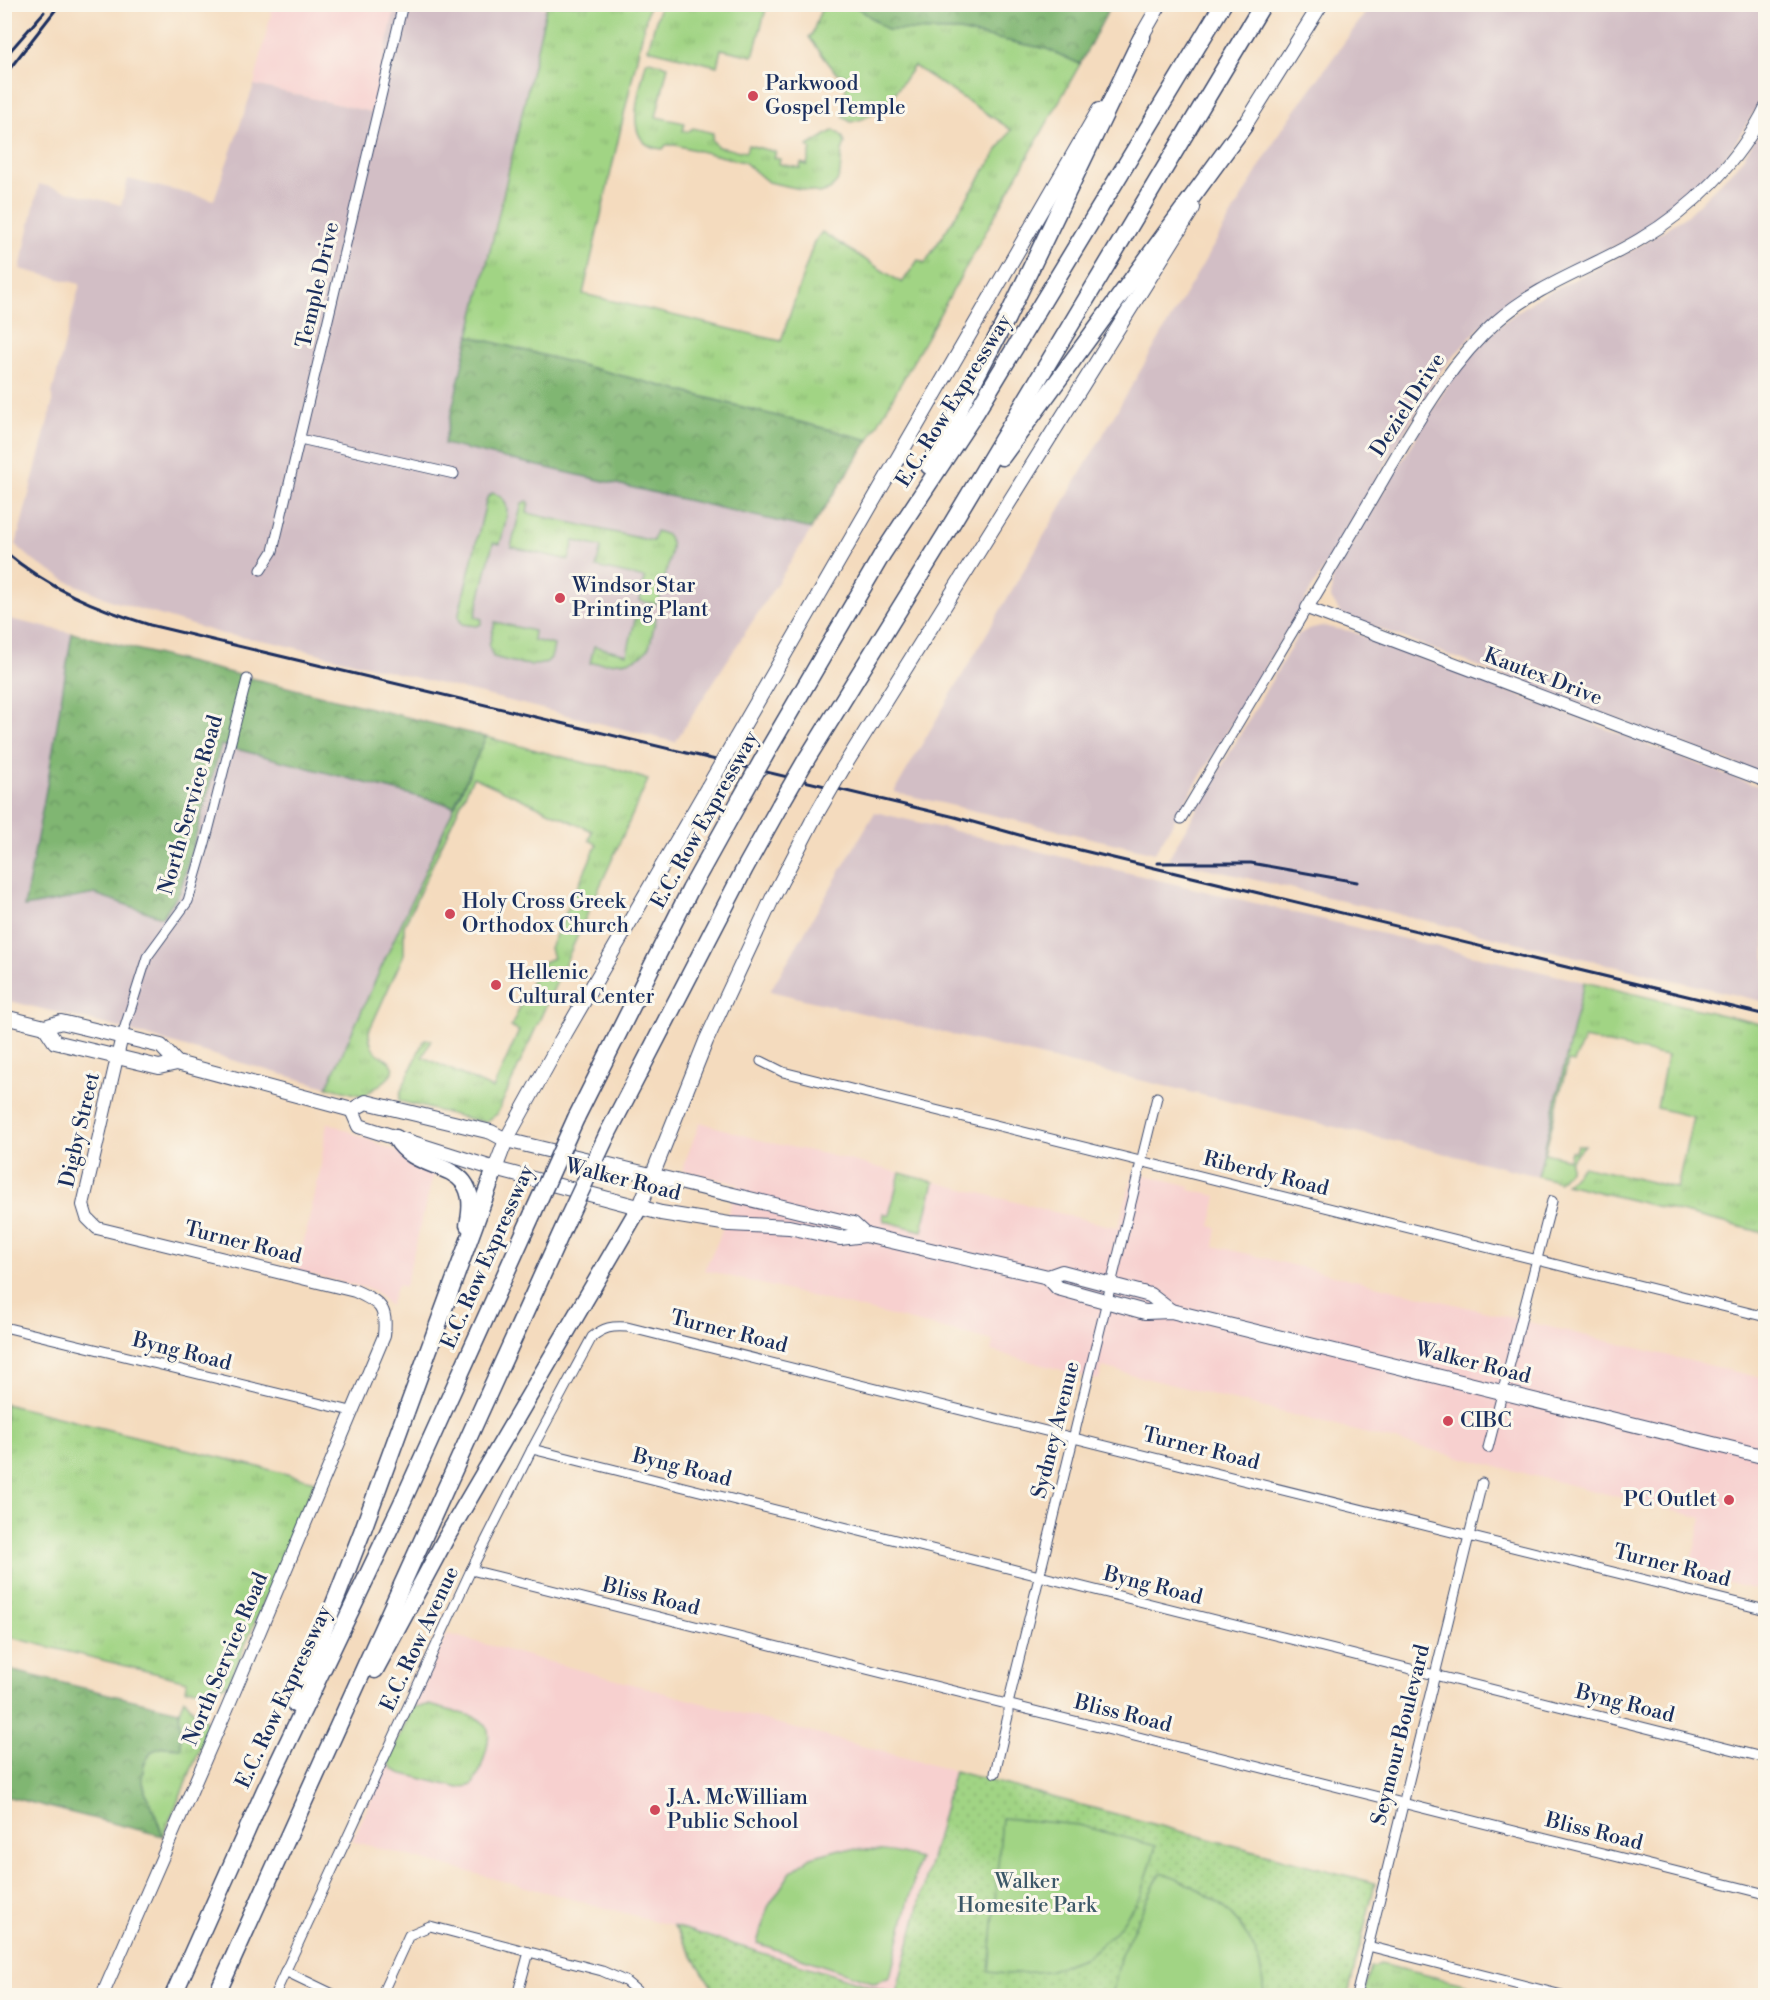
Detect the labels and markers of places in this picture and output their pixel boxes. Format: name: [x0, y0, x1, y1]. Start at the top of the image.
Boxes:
place label: Parkwood Gospel Temple: [765, 71, 906, 121]
marker: Parkwood Gospel Temple: [746, 89, 760, 103]
place label: Windsor Star Printing Plant: [571, 573, 709, 623]
marker: Windsor Star Printing Plant: [553, 591, 567, 605]
place label: Holy Cross Greek Orthodox Church: [462, 889, 630, 939]
marker: Holy Cross Greek Orthodox Church: [443, 907, 457, 921]
place label: Hellenic Cultural Center: [508, 960, 655, 1010]
marker: Hellenic Cultural Center: [489, 978, 503, 992]
place label: CIBC: [1460, 1408, 1512, 1434]
marker: CIBC: [1441, 1414, 1455, 1428]
place label: PC Outlet: [1624, 1487, 1718, 1513]
marker: PC Outlet: [1722, 1493, 1736, 1507]
place label: J.A. McWilliam Public School: [666, 1785, 808, 1835]
marker: J.A. McWilliam Public School: [648, 1803, 662, 1817]

